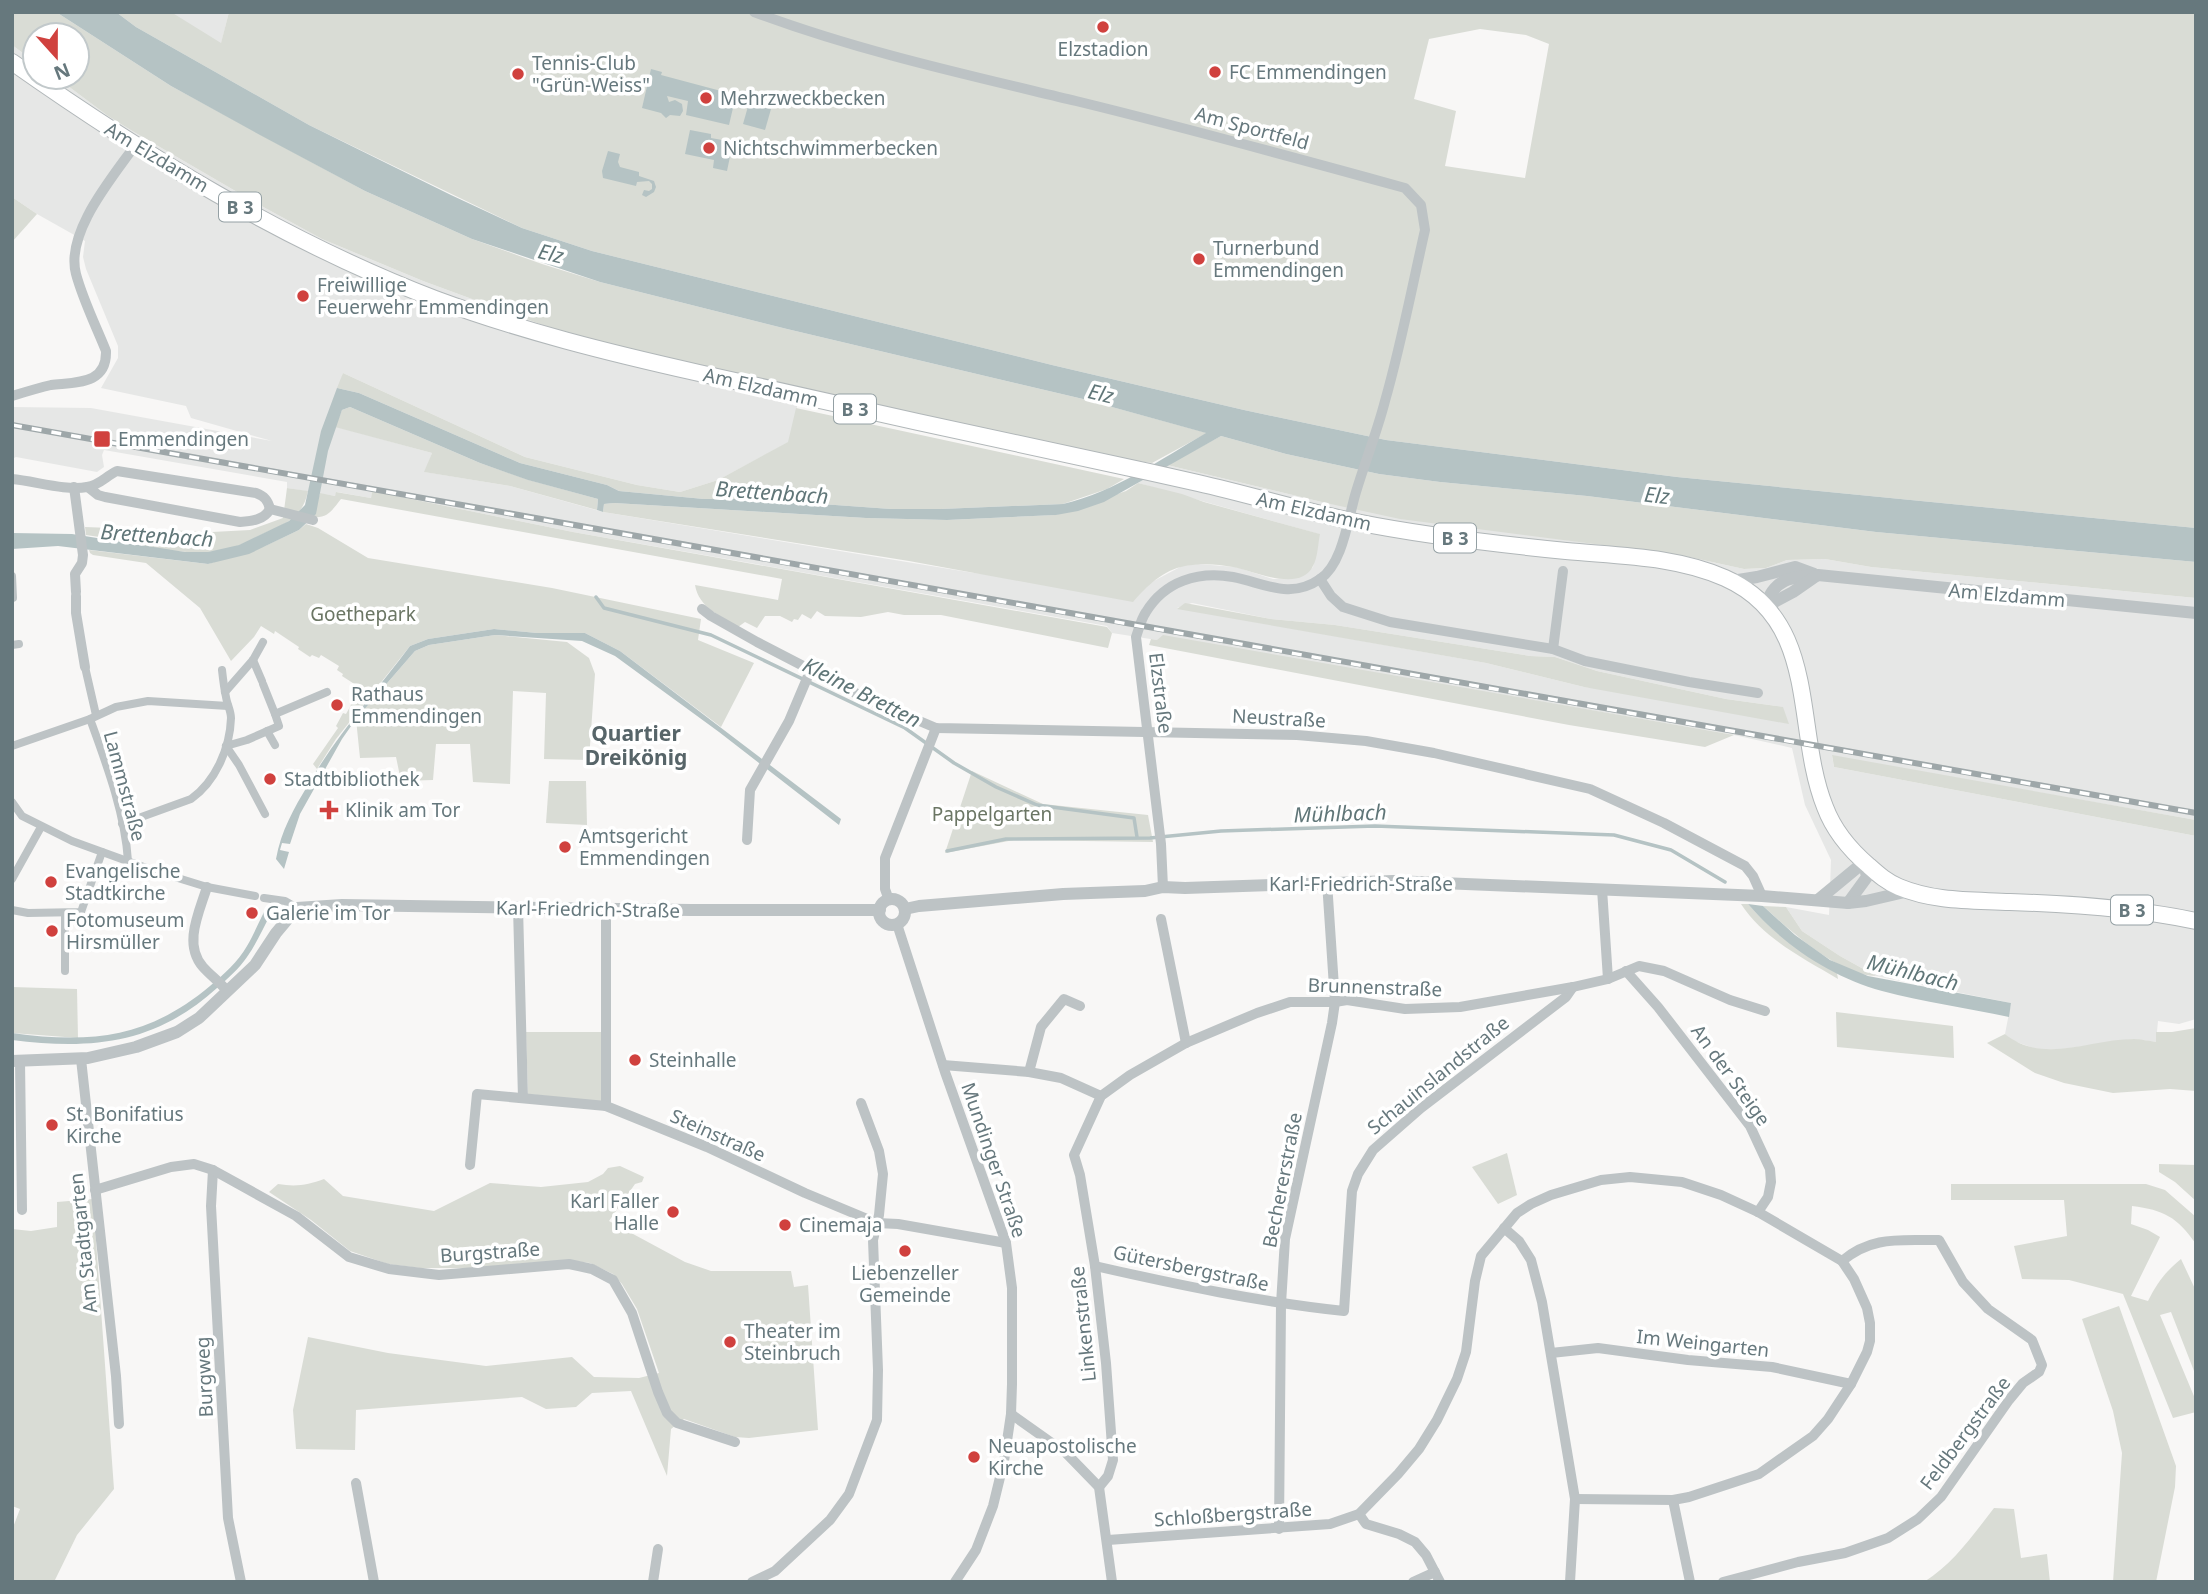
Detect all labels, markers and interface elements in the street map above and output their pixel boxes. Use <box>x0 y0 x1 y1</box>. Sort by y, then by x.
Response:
marker: Elzstadion <box>1095 19 1111 35</box>
north arrow <box>21 21 91 91</box>
place label: Elzstadion <box>1058 36 1148 62</box>
place label: Tennis-Club "Grün-Weiss" <box>532 50 650 98</box>
text: N <box>50 57 74 87</box>
place label: FC Emmendingen <box>1229 59 1387 85</box>
marker: FC Emmendingen <box>1207 64 1223 80</box>
marker: Tennis-Club "Grün-Weiss" <box>510 66 526 82</box>
place label: Mehrzweckbecken <box>720 85 886 111</box>
marker: Mehrzweckbecken <box>698 90 714 106</box>
street label: Am Sportfeld <box>1192 100 1312 156</box>
street label: Am Elzdamm <box>100 116 214 198</box>
place label: Nichtschwimmerbecken <box>723 135 938 161</box>
marker: Nichtschwimmerbecken <box>701 140 717 156</box>
road number: B 3 <box>219 192 261 222</box>
place label: Turnerbund Emmendingen <box>1213 235 1344 283</box>
water label: Elz <box>535 236 567 270</box>
marker: Turnerbund Emmendingen <box>1191 251 1207 267</box>
place label: Freiwillige Feuerwehr Emmendingen <box>317 272 549 320</box>
marker: Freiwillige Feuerwehr Emmendingen <box>295 288 311 304</box>
street label: Am Elzdamm <box>701 361 821 413</box>
water label: Elz <box>1085 376 1117 410</box>
road number: B 3 <box>834 394 876 424</box>
place label: Emmendingen <box>118 426 249 452</box>
marker: Emmendingen <box>92 429 112 449</box>
water label: Brettenbach <box>714 474 830 510</box>
water label: Elz <box>1643 480 1672 510</box>
street label: Am Elzdamm <box>1254 485 1374 537</box>
water label: Brettenbach <box>99 517 215 553</box>
road number: B 3 <box>1434 524 1476 552</box>
street label: Am Elzdamm <box>1948 577 2066 613</box>
park label: Goethepark <box>310 601 416 627</box>
water label: Kleine Bretten <box>798 650 926 734</box>
street label: Elzstraße <box>1143 651 1179 735</box>
place label: Rathaus Emmendingen <box>351 681 482 729</box>
marker: Rathaus Emmendingen <box>329 697 345 713</box>
street label: Neustraße <box>1232 703 1326 733</box>
district label: Quartier Dreikönig <box>585 719 687 771</box>
street label: Lammstraße <box>98 728 152 844</box>
place label: Stadtbibliothek <box>284 766 420 792</box>
marker: Stadtbibliothek <box>262 771 278 787</box>
place label: Klinik am Tor <box>345 797 460 823</box>
water label: Mühlbach <box>1293 797 1387 829</box>
marker: Klinik am Tor <box>319 800 339 820</box>
park label: Pappelgarten <box>932 801 1052 827</box>
place label: Amtsgericht Emmendingen <box>579 823 710 871</box>
marker: Amtsgericht Emmendingen <box>557 839 573 855</box>
place label: Evangelische Stadtkirche <box>65 858 181 906</box>
street label: Karl-Friedrich-Straße <box>1269 871 1453 897</box>
marker: Evangelische Stadtkirche <box>43 874 59 890</box>
street label: Karl-Friedrich-Straße <box>496 894 680 924</box>
road number: B 3 <box>2111 896 2153 925</box>
place label: Galerie im Tor <box>266 900 391 926</box>
marker: Galerie im Tor <box>244 905 260 921</box>
place label: Fotomuseum Hirsmüller <box>66 907 185 955</box>
marker: Fotomuseum Hirsmüller <box>44 923 60 939</box>
water label: Mühlbach <box>1864 947 1962 997</box>
street label: Brunnenstraße <box>1307 972 1443 1002</box>
street label: Schauinslandstraße <box>1362 1010 1514 1140</box>
street label: An der Steige <box>1685 1019 1777 1131</box>
place label: Steinhalle <box>649 1047 737 1073</box>
marker: Steinhalle <box>627 1052 643 1068</box>
street label: Mundinger Straße <box>955 1079 1033 1241</box>
place label: St. Bonifatius Kirche <box>66 1101 184 1149</box>
street label: Steinstraße <box>666 1102 770 1168</box>
street label: Bechererstraße <box>1256 1110 1308 1250</box>
marker: St. Bonifatius Kirche <box>44 1117 60 1133</box>
street label: Am Stadtgarten <box>63 1172 103 1314</box>
place label: Karl Faller Halle <box>570 1188 659 1236</box>
marker: Karl Faller Halle <box>665 1204 681 1220</box>
place label: Cinemaja <box>799 1212 882 1238</box>
marker: Cinemaja <box>777 1217 793 1233</box>
street label: Burgstraße <box>439 1236 541 1268</box>
street label: Gütersbergstraße <box>1111 1239 1271 1297</box>
marker: Liebenzeller Gemeinde <box>897 1243 913 1259</box>
place label: Liebenzeller Gemeinde <box>851 1260 959 1308</box>
street label: Linkenstraße <box>1064 1265 1102 1383</box>
place label: Theater im Steinbruch <box>744 1318 841 1366</box>
street label: Im Weingarten <box>1635 1323 1771 1363</box>
marker: Theater im Steinbruch <box>722 1334 738 1350</box>
street label: Burgweg <box>189 1336 219 1418</box>
street label: Feldbergstraße <box>1914 1371 2016 1495</box>
place label: Neuapostolische Kirche <box>988 1433 1137 1481</box>
marker: Neuapostolische Kirche <box>966 1449 982 1465</box>
street label: Schloßbergstraße <box>1153 1496 1313 1532</box>

